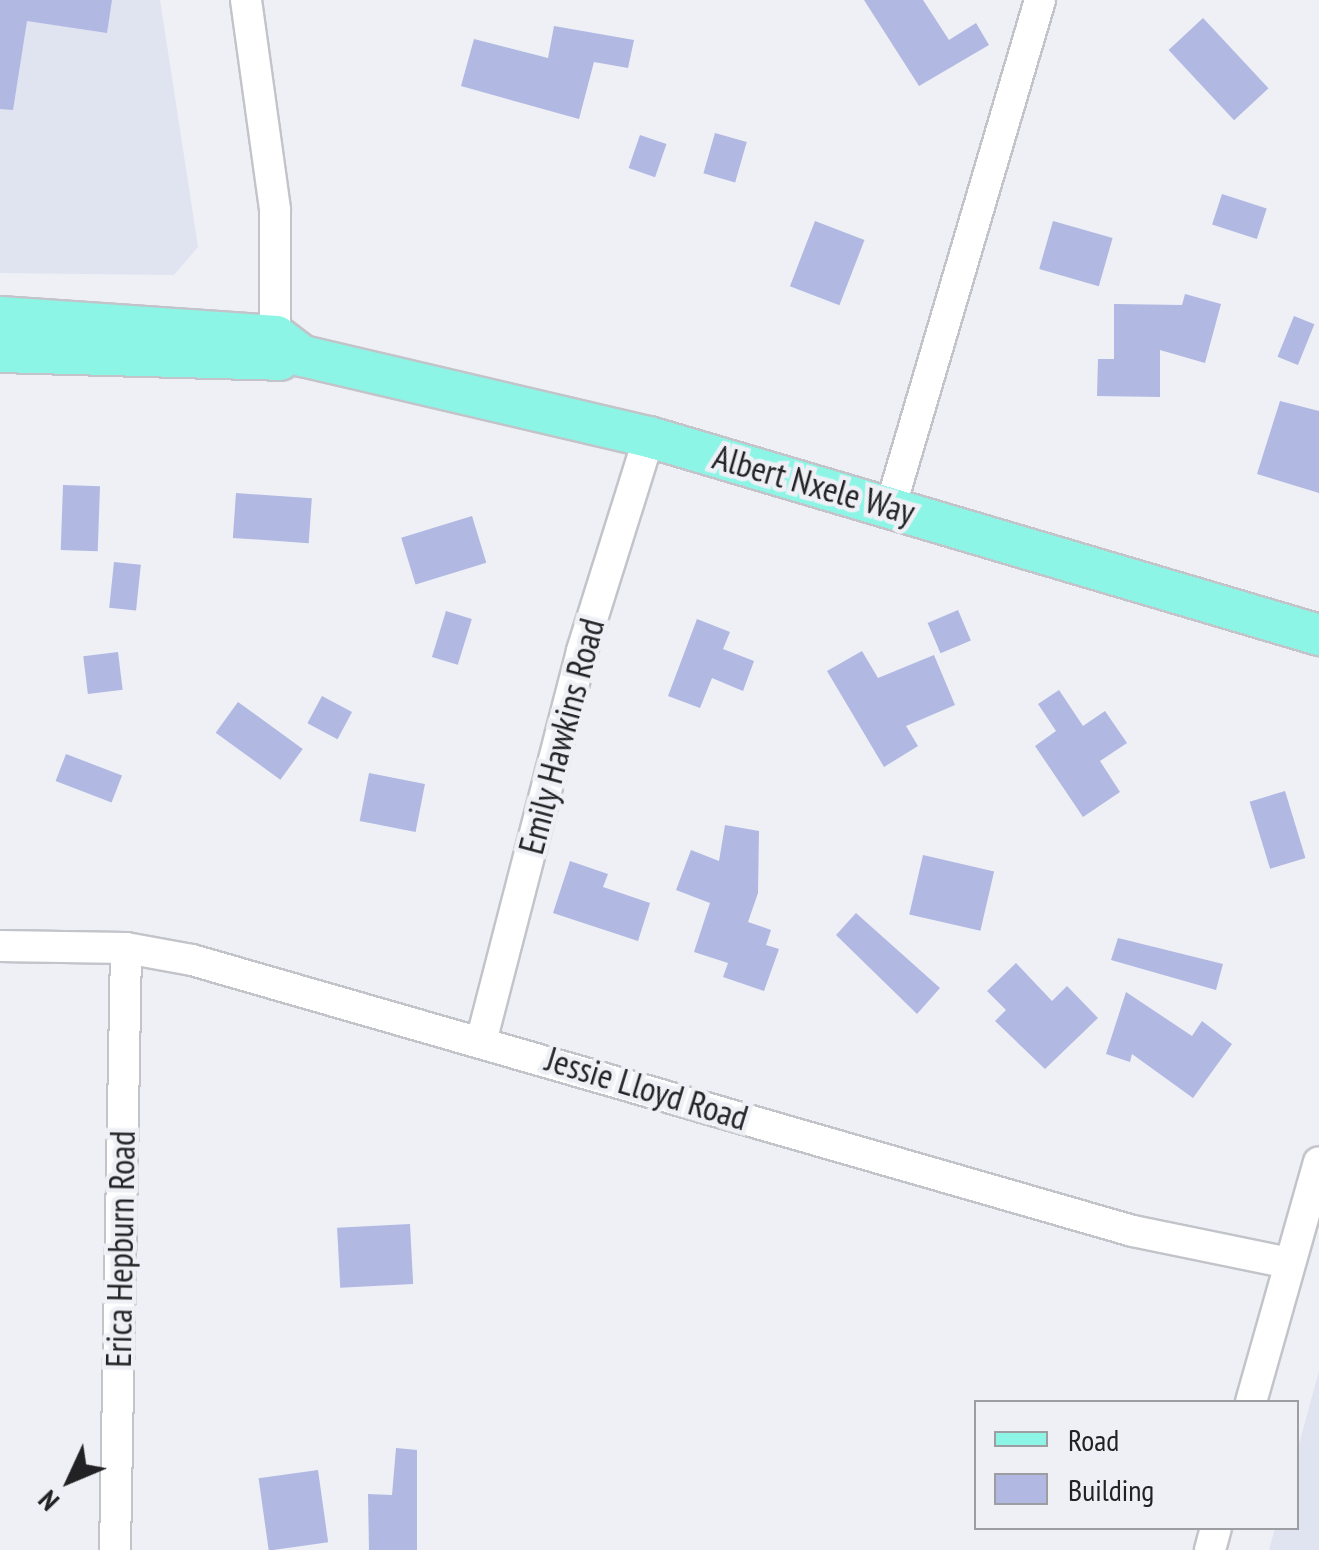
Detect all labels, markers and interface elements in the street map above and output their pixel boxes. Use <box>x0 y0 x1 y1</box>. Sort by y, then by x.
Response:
street label: Albert Nxele Way <box>708 435 920 533</box>
street label: Emily Hawkins Road <box>509 613 613 859</box>
street label: Jessie Lloyd Road <box>541 1037 753 1139</box>
street label: Erica Hepburn Road <box>97 1130 143 1368</box>
legend <box>974 1400 1299 1530</box>
text: Road <box>1068 1420 1119 1459</box>
north arrow <box>20 1430 120 1530</box>
text: Building <box>1068 1470 1154 1509</box>
text: N <box>29 1483 67 1519</box>

